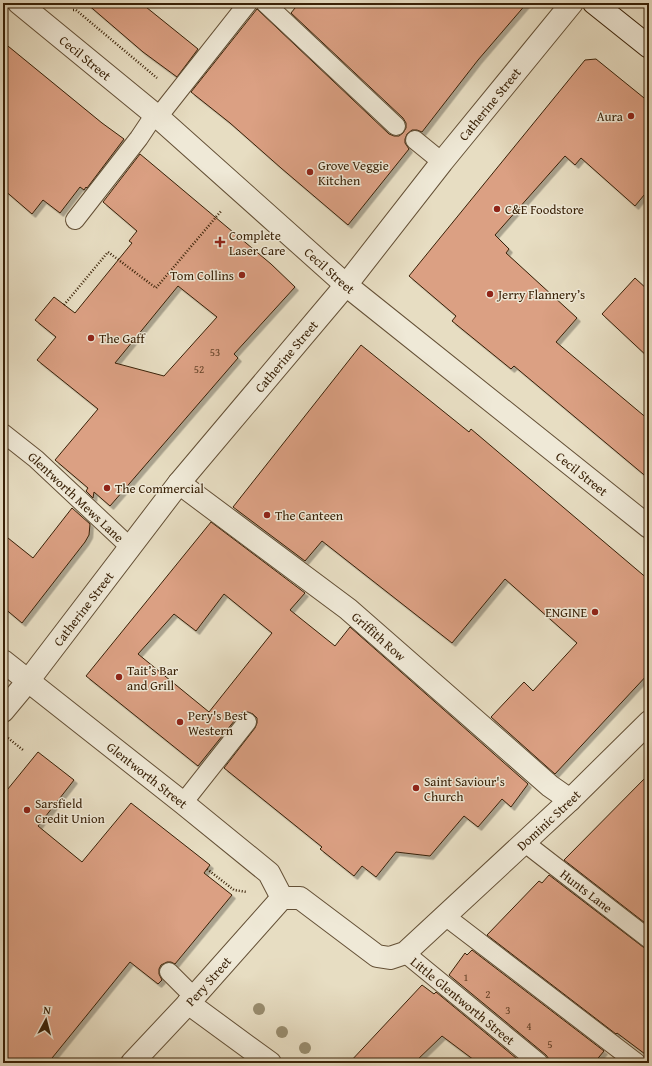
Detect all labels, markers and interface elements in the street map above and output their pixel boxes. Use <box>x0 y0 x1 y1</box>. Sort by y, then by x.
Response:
street label: Cecil Street <box>55 31 116 85</box>
street label: Catherine Street <box>454 63 525 145</box>
place label: Aura <box>597 107 624 126</box>
marker: Aura <box>626 111 636 121</box>
place label: Grove Veggie Kitchen <box>318 156 389 190</box>
marker: Grove Veggie Kitchen <box>305 167 315 177</box>
place label: C&E Foodstore <box>505 200 584 219</box>
marker: C&E Foodstore <box>492 204 502 214</box>
place label: Complete Laser Care <box>229 226 285 260</box>
marker: Complete Laser Care <box>214 236 226 248</box>
street label: Cecil Street <box>300 243 359 298</box>
place label: Tom Collins <box>170 266 234 285</box>
marker: Tom Collins <box>237 270 247 280</box>
place label: Jerry Flannery’s <box>496 285 585 304</box>
marker: Jerry Flannery’s <box>485 289 495 299</box>
street label: Catherine Street <box>250 316 322 396</box>
place label: The Gaff <box>99 329 146 348</box>
marker: The Gaff <box>86 333 96 343</box>
house number: 53 <box>210 344 220 360</box>
house number: 52 <box>194 361 204 377</box>
street label: Glentworth Mews Lane <box>24 447 128 546</box>
street label: Cecil Street <box>552 447 613 501</box>
place label: The Commercial <box>115 479 204 498</box>
marker: The Commercial <box>102 483 112 493</box>
place label: The Canteen <box>275 506 344 525</box>
marker: The Canteen <box>262 510 272 520</box>
street label: Catherine Street <box>48 567 118 650</box>
place label: ENGINE <box>545 603 587 622</box>
street label: Griffith Row <box>348 607 411 666</box>
marker: ENGINE <box>590 607 600 617</box>
place label: Tait’s Bar and Grill <box>127 661 179 695</box>
marker: Tait’s Bar and Grill <box>114 672 124 682</box>
place label: Pery's Best Western <box>188 706 248 740</box>
marker: Pery's Best Western <box>175 717 185 727</box>
street label: Glentworth Street <box>103 737 192 813</box>
place label: Saint Saviour's Church <box>424 772 505 806</box>
marker: Saint Saviour's Church <box>411 783 421 793</box>
street label: Dominic Street <box>512 785 585 855</box>
place label: Sarsfield Credit Union <box>35 794 106 828</box>
marker: Sarsfield Credit Union <box>22 805 32 815</box>
street label: Hunts Lane <box>557 864 617 917</box>
street label: Pery Street <box>181 952 236 1010</box>
street label: Little Glentworth Street <box>407 952 520 1049</box>
house number: 1 <box>463 969 469 985</box>
house number: 2 <box>485 986 491 1002</box>
north arrow <box>26 1000 66 1040</box>
text: N <box>43 1002 52 1019</box>
house number: 3 <box>505 1002 511 1018</box>
house number: 4 <box>526 1018 532 1034</box>
house number: 5 <box>547 1036 553 1052</box>

